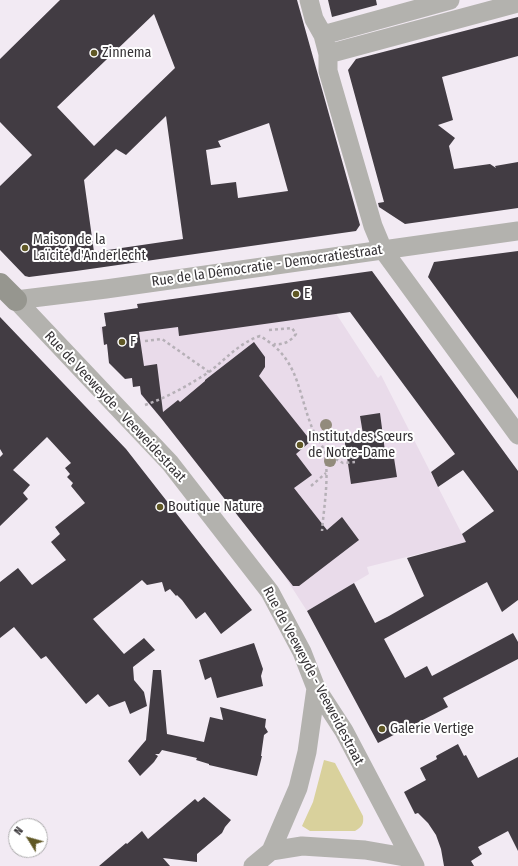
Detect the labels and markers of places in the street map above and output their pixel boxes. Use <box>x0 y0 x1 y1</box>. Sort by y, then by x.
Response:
place label: Zinnema <box>102 45 151 61</box>
marker: Zinnema <box>89 48 99 58</box>
place label: Maison de la Laïcité d'Anderlecht <box>33 232 146 264</box>
marker: Maison de la Laïcité d'Anderlecht <box>20 243 30 253</box>
place label: E <box>304 286 311 302</box>
marker: E <box>291 289 301 299</box>
place label: F <box>130 334 136 350</box>
marker: F <box>117 337 127 347</box>
place label: Institut des Sœurs de Notre-Dame <box>308 429 413 462</box>
marker: Institut des Sœurs de Notre-Dame <box>295 440 305 450</box>
place label: Boutique Nature <box>168 499 262 515</box>
marker: Boutique Nature <box>155 502 165 512</box>
place label: Galerie Vertige <box>390 721 474 737</box>
marker: Galerie Vertige <box>377 724 387 734</box>

